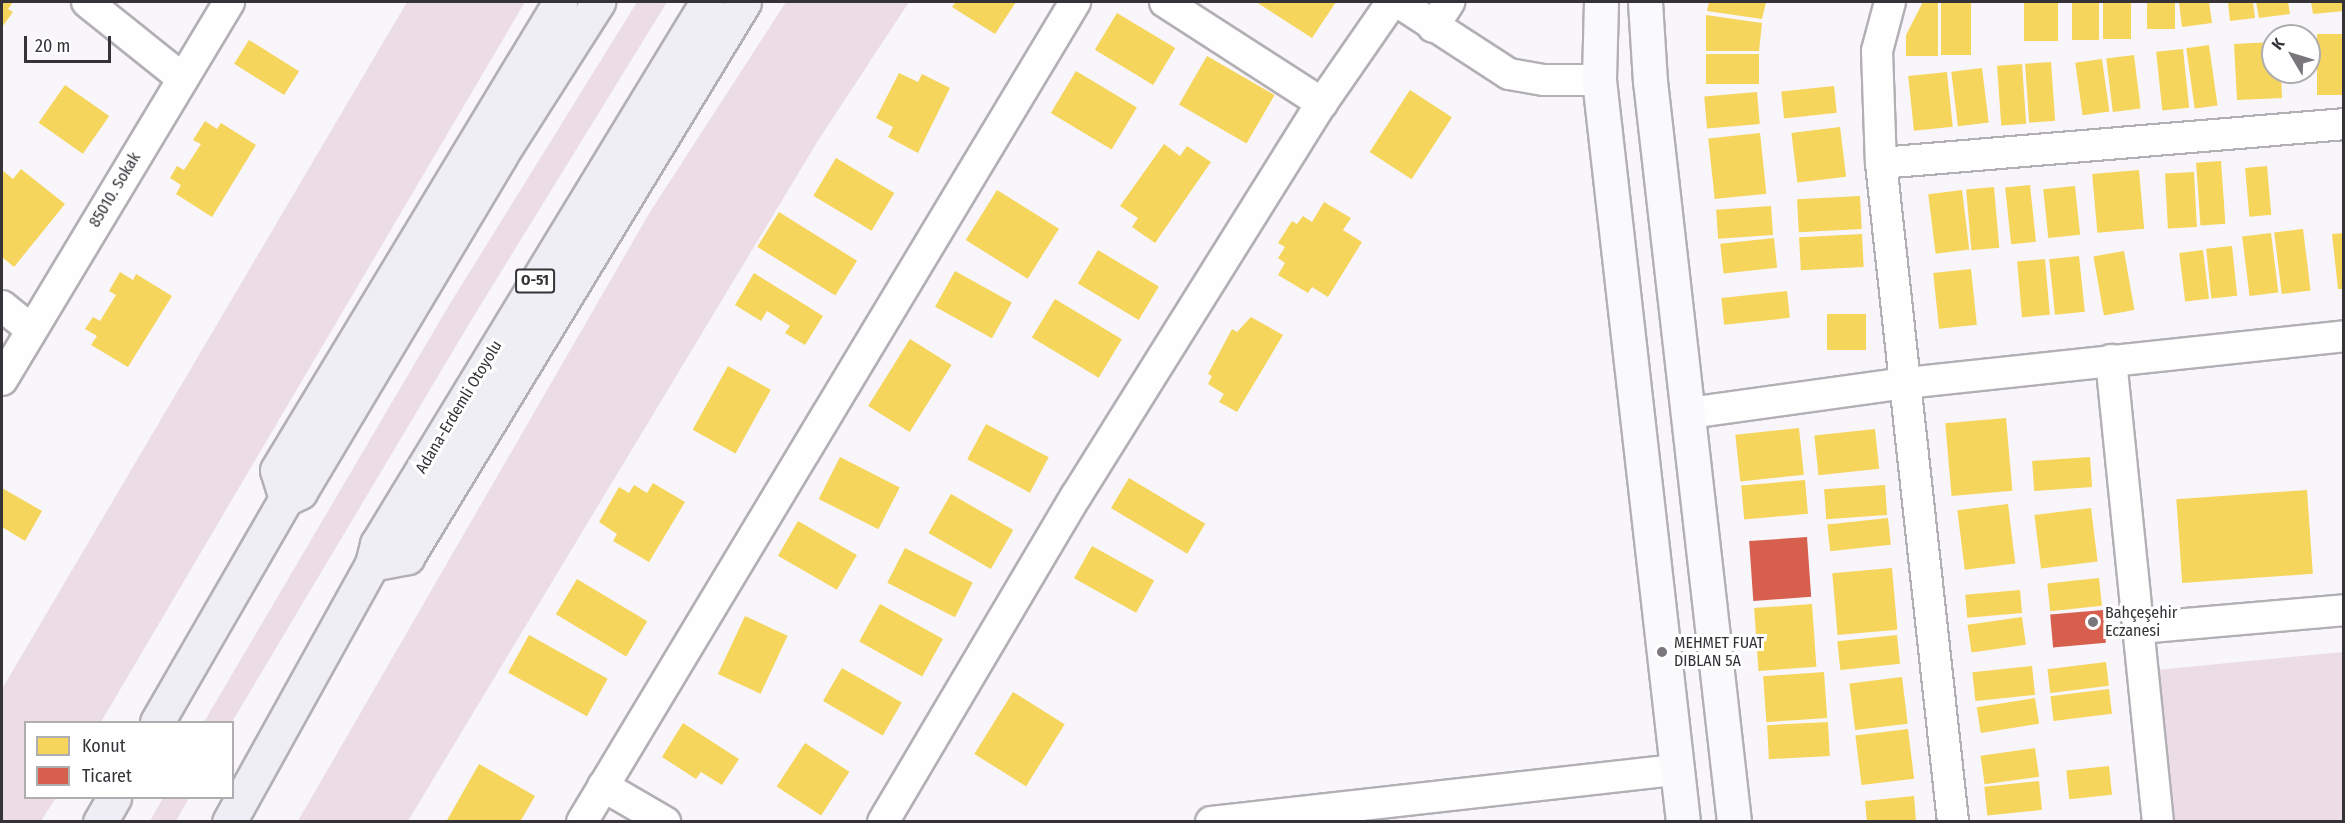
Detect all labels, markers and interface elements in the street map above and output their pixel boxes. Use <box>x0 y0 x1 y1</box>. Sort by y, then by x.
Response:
scale bar <box>27 24 114 62</box>
north arrow <box>2261 24 2321 84</box>
text: K <box>2268 34 2288 53</box>
text: 20 m <box>35 35 70 57</box>
street label: 85010. Sokak <box>85 149 145 231</box>
road number: O-51 <box>514 269 556 293</box>
street label: Adana-Erdemli Otoyolu <box>412 337 506 477</box>
place label: Bahçeşehir Eczanesi <box>2105 603 2177 641</box>
marker: Bahçeşehir Eczanesi <box>2086 615 2100 629</box>
place label: MEHMET FUAT DIBLAN 5A <box>1674 633 1764 671</box>
marker: MEHMET FUAT DIBLAN 5A <box>1655 645 1669 659</box>
legend <box>24 721 234 799</box>
text: Konut <box>82 735 126 757</box>
text: Ticaret <box>82 765 132 787</box>

